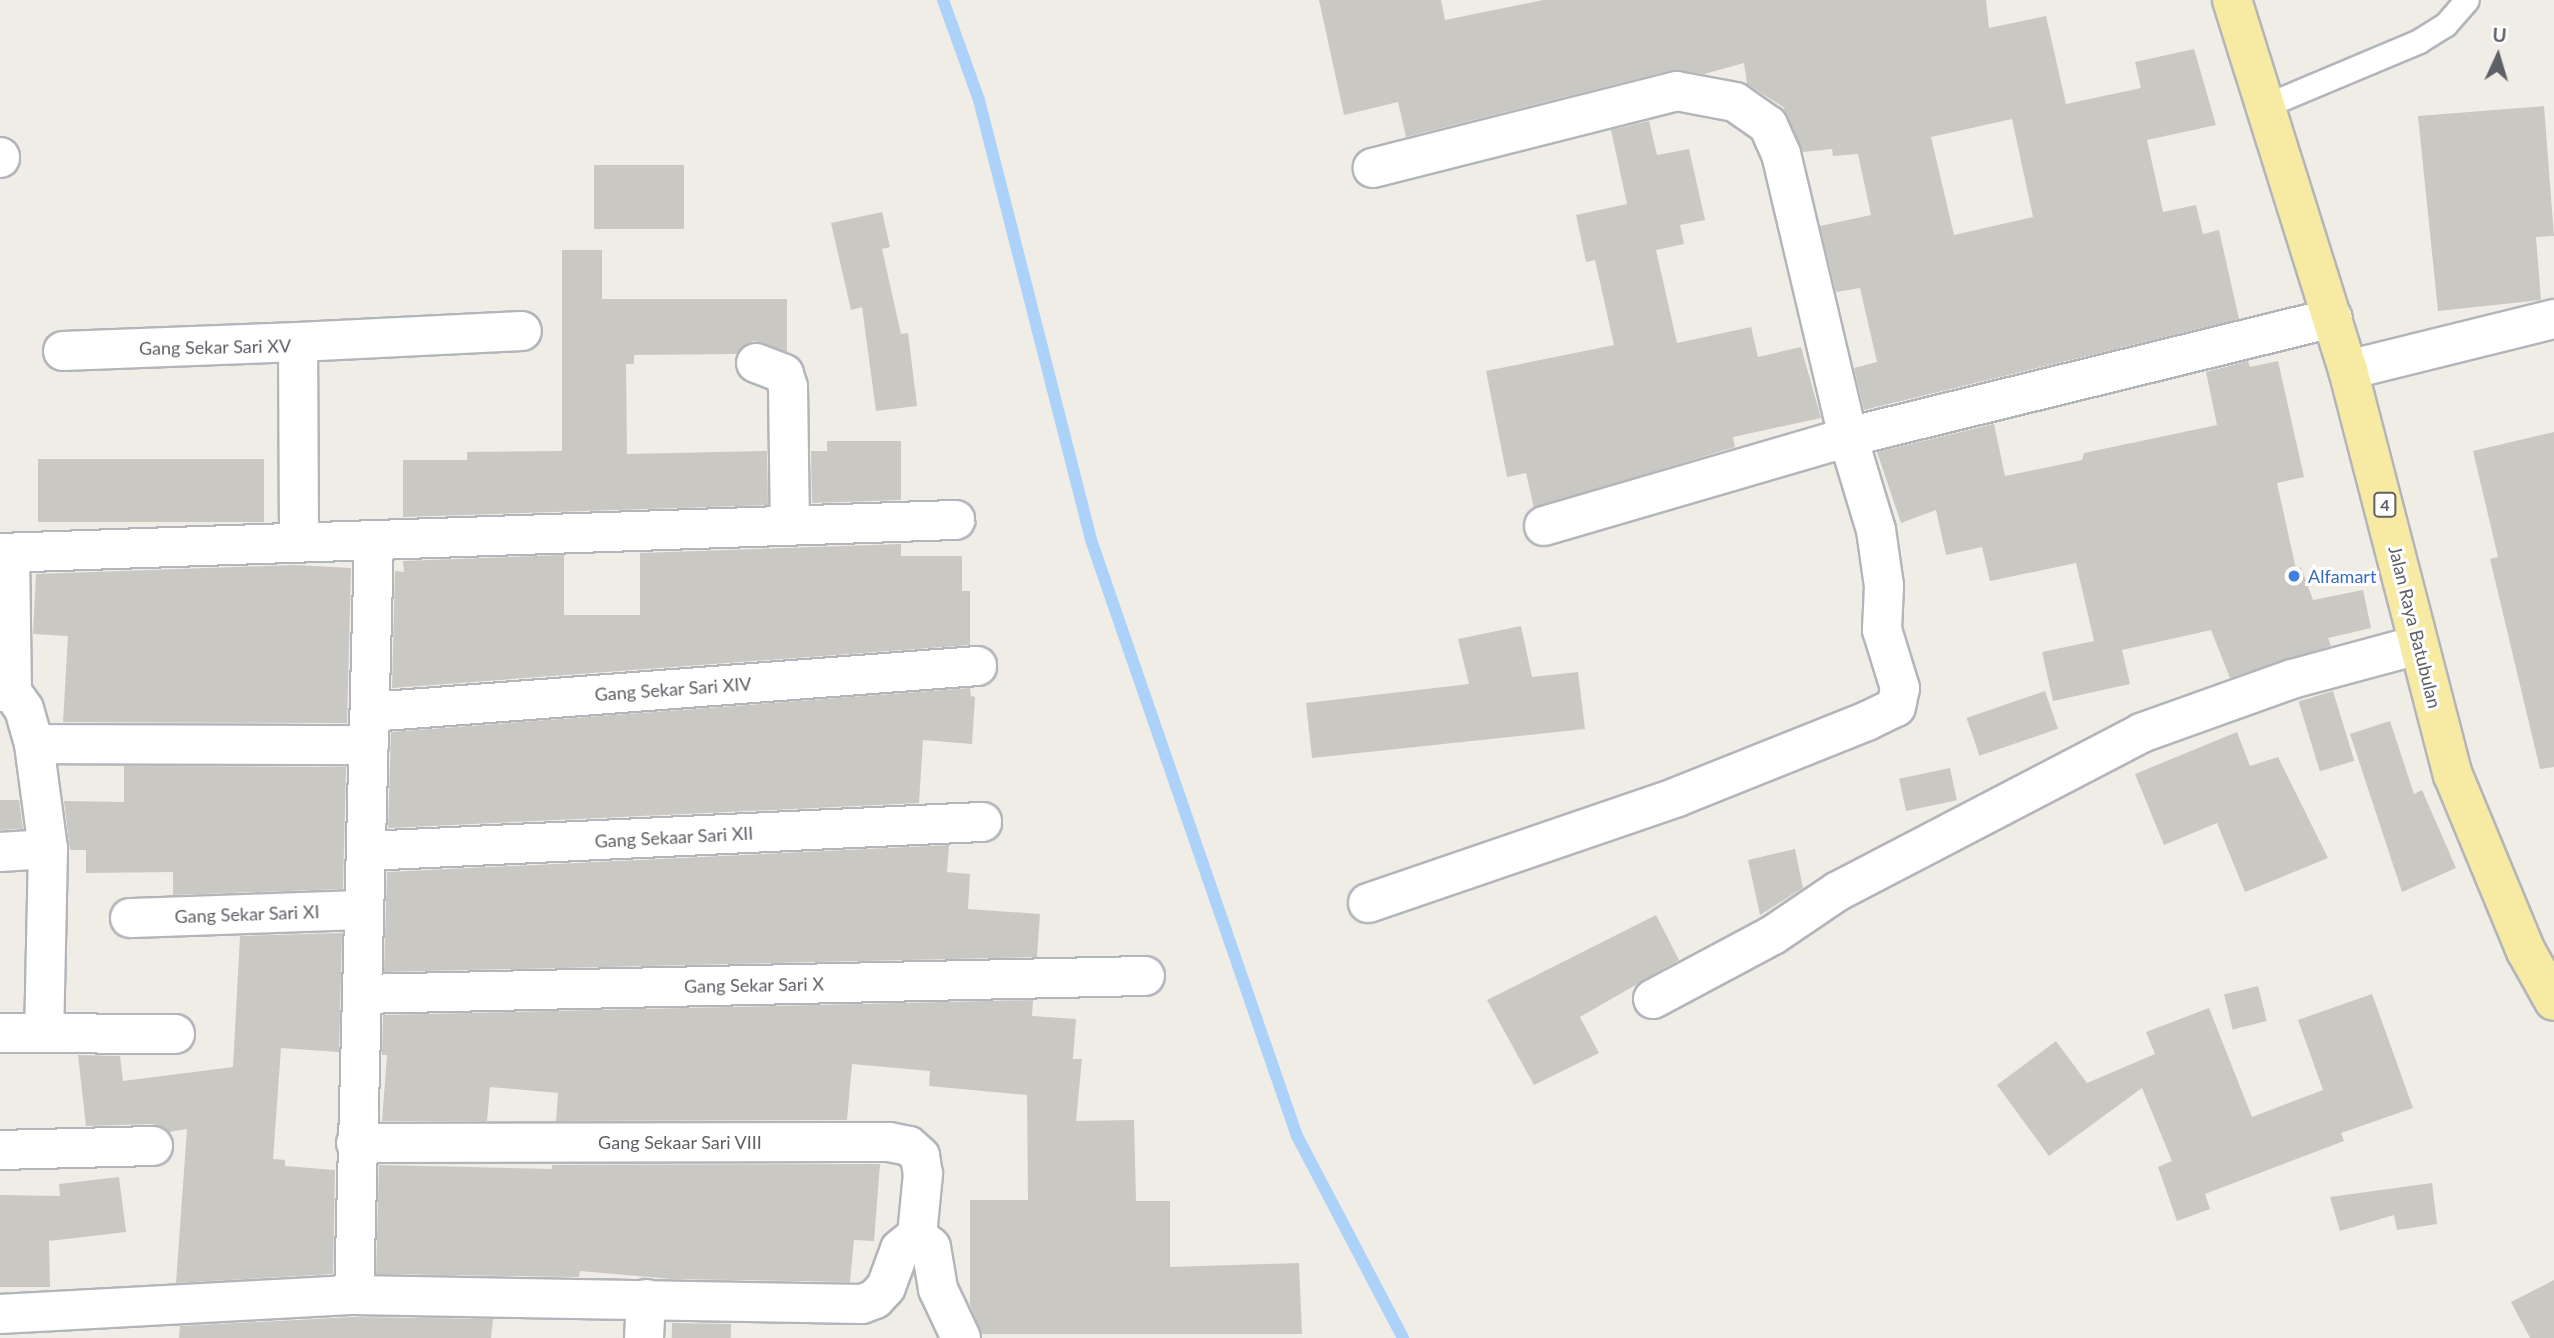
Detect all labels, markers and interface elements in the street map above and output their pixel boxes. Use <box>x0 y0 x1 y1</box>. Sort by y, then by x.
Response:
north arrow <box>2463 21 2533 91</box>
text: U <box>2492 23 2507 47</box>
street label: Gang Sekar Sari XV <box>139 335 291 359</box>
road number: 4 <box>2373 492 2397 518</box>
street label: Jalan Raya Batubulan <box>2384 544 2446 710</box>
place label: Alfamart <box>2308 565 2376 587</box>
marker: Alfamart <box>2286 568 2302 584</box>
street label: Gang Sekar Sari XIV <box>594 673 752 705</box>
street label: Gang Sekaar Sari XII <box>594 822 754 852</box>
street label: Gang Sekar Sari XI <box>174 901 320 927</box>
street label: Gang Sekar Sari X <box>684 973 824 997</box>
street label: Gang Sekaar Sari VIII <box>598 1131 762 1153</box>

